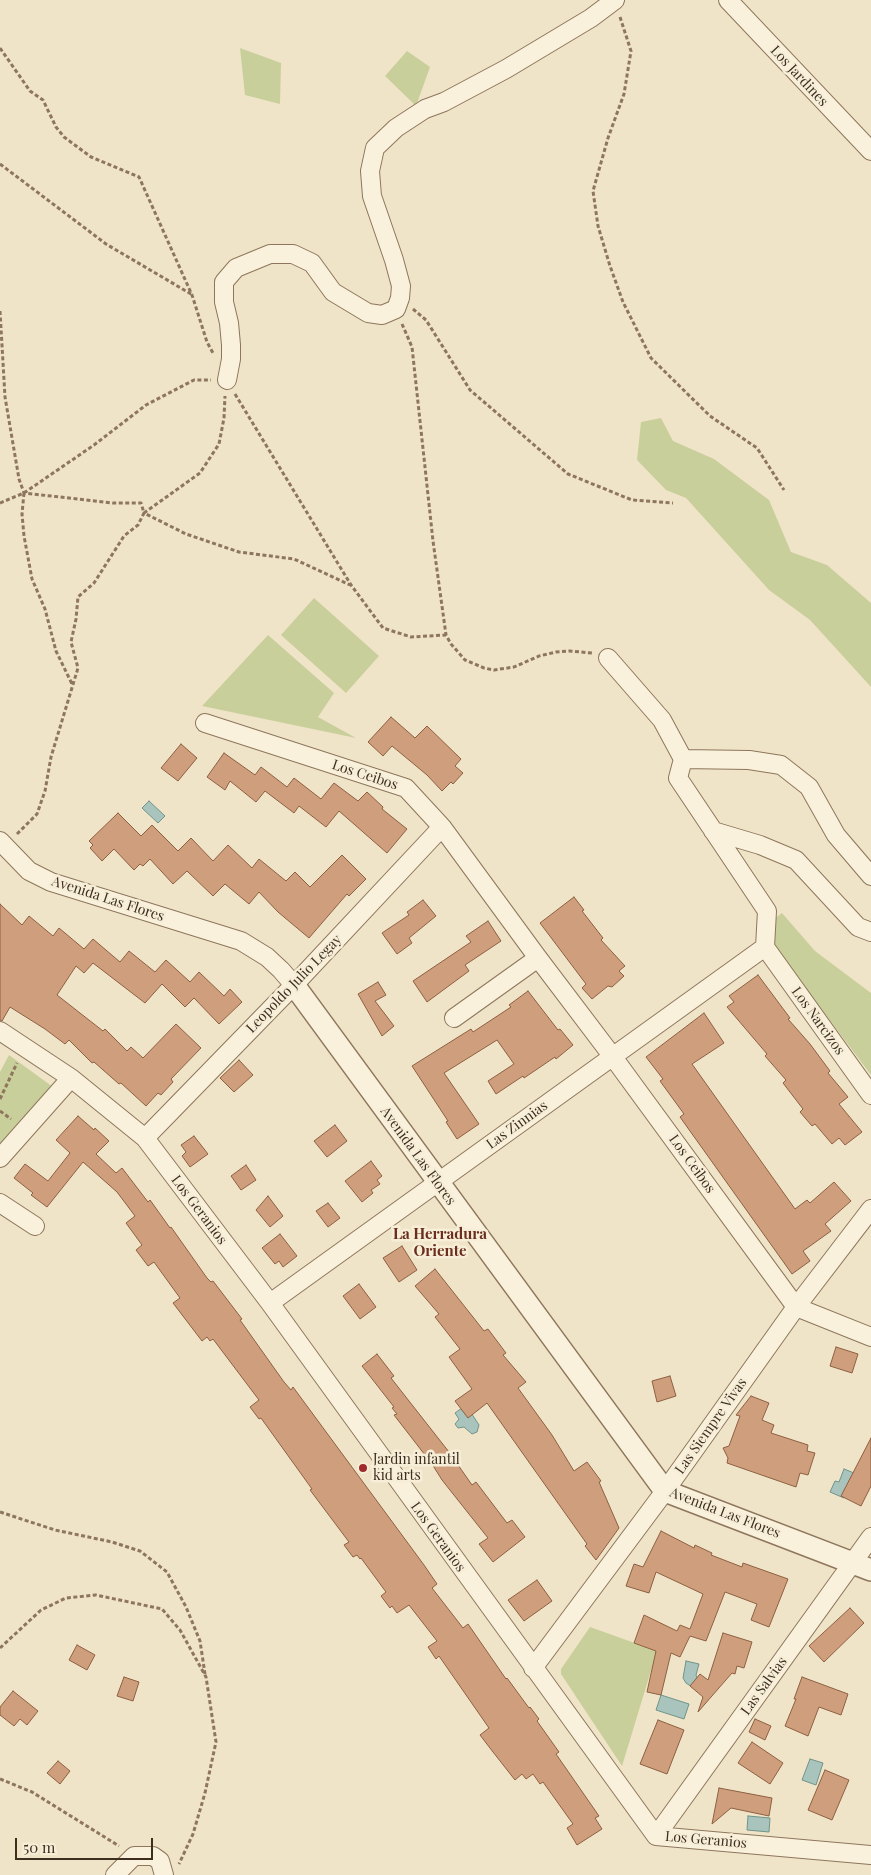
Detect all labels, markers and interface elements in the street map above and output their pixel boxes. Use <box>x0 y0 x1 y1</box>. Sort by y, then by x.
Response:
street label: Los Jardines <box>767 42 831 110</box>
street label: Los Ceibos <box>330 756 400 794</box>
street label: Avenida Las Flores <box>50 873 166 925</box>
street label: Leopoldo Julio Legay <box>243 931 345 1037</box>
street label: Los Narcizos <box>788 984 848 1058</box>
street label: Las Zinnias <box>483 1097 551 1153</box>
street label: Avenida Las Flores <box>377 1104 459 1208</box>
street label: Los Ceibos <box>665 1131 719 1197</box>
street label: Los Geranios <box>168 1172 230 1248</box>
district label: La Herradura Oriente <box>393 1225 487 1260</box>
street label: Las Siempre Vivas <box>672 1375 750 1477</box>
place label: Jardin infantil kid arts <box>373 1452 460 1484</box>
marker: Jardin infantil kid arts <box>357 1462 369 1474</box>
street label: Avenida Las Flores <box>667 1484 783 1542</box>
street label: Los Geranios <box>407 1499 469 1575</box>
street label: Las Salvias <box>737 1654 791 1718</box>
scale bar <box>18 1828 155 1860</box>
street label: Los Geranios <box>664 1828 748 1852</box>
text: 50 m <box>23 1837 55 1857</box>

